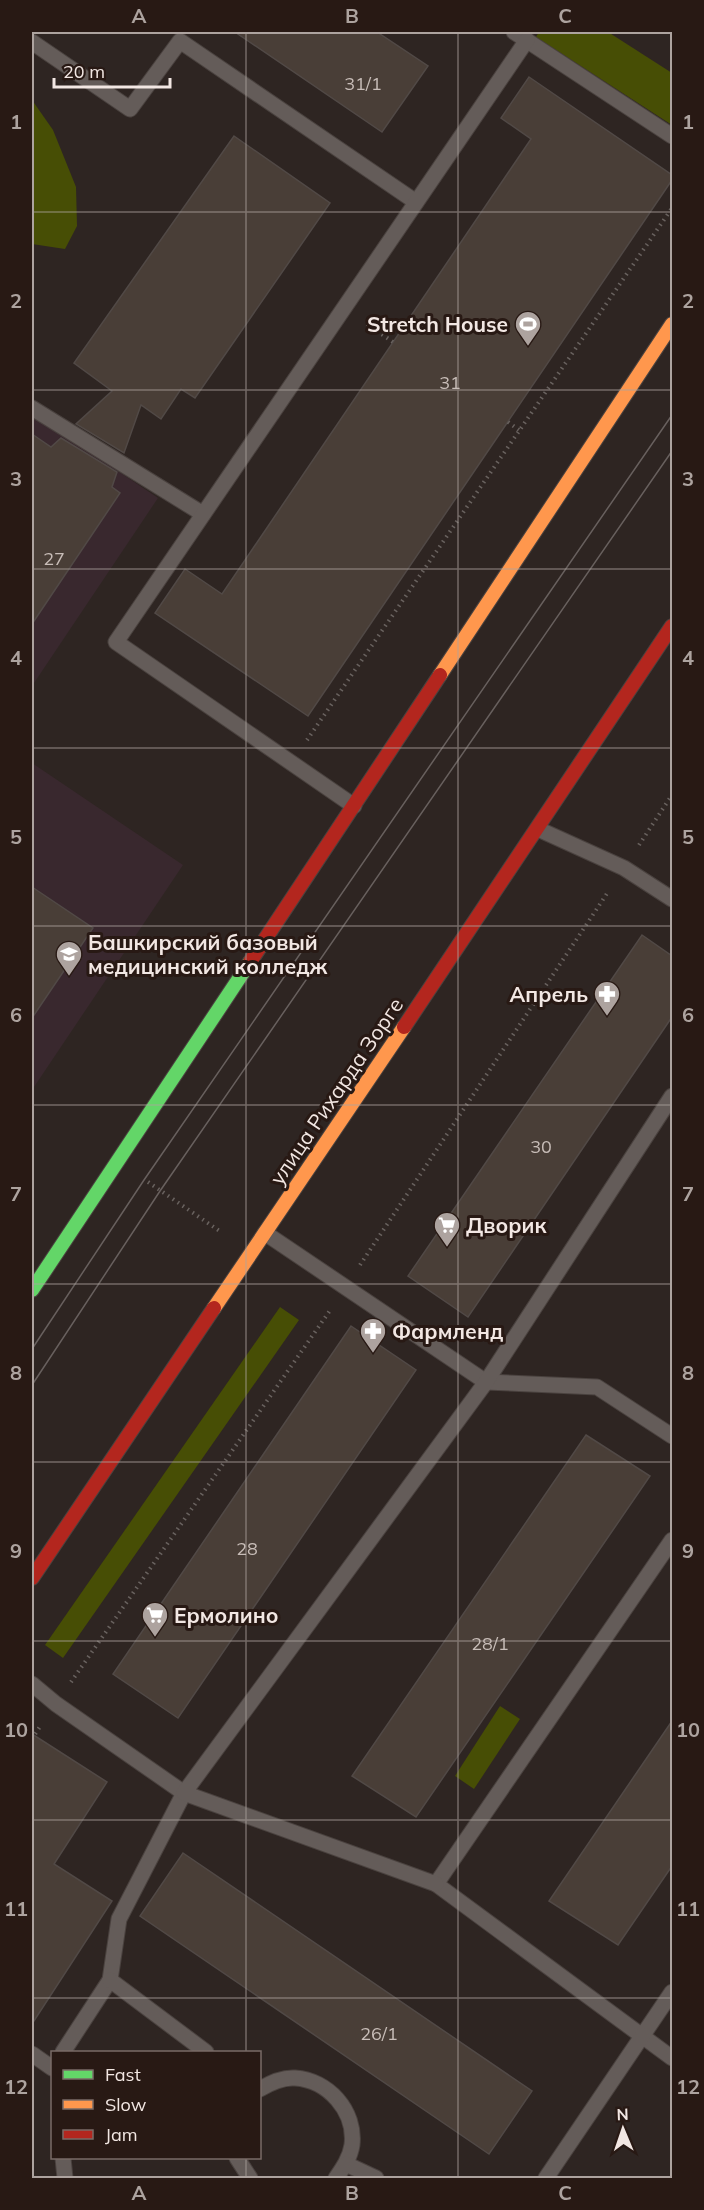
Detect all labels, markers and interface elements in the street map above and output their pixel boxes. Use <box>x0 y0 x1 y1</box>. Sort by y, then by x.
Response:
text: A <box>132 3 147 28</box>
text: B <box>345 3 359 28</box>
text: C <box>558 3 572 28</box>
scale bar <box>54 51 170 89</box>
text: 20 m <box>63 60 105 83</box>
house number: 31/1 <box>344 72 382 95</box>
text: 1 <box>10 109 22 134</box>
text: 1 <box>682 109 694 134</box>
text: 2 <box>10 288 22 313</box>
text: 2 <box>682 288 694 313</box>
sports icon: Stretch House <box>513 309 543 347</box>
place label: Stretch House <box>367 311 508 337</box>
house number: 31 <box>439 371 461 394</box>
text: 3 <box>10 466 22 491</box>
text: 3 <box>682 466 694 491</box>
house number: 27 <box>43 547 65 570</box>
text: 4 <box>10 645 22 670</box>
text: 4 <box>682 645 694 670</box>
text: 5 <box>10 824 22 849</box>
text: 5 <box>682 824 694 849</box>
place label: Башкирский базовый медицинский колледж <box>88 929 327 979</box>
school or university icon: Башкирский базовый медицинский колледж <box>54 939 84 977</box>
pharmacy icon: Апрель <box>592 979 622 1017</box>
place label: Апрель <box>510 981 588 1007</box>
street label: улица Рихарда Зорге <box>264 992 408 1190</box>
text: 6 <box>10 1002 22 1027</box>
text: 6 <box>682 1002 694 1027</box>
house number: 30 <box>530 1135 552 1158</box>
text: 7 <box>10 1181 22 1206</box>
text: 7 <box>682 1181 694 1206</box>
supermarket icon: Дворик <box>432 1210 462 1248</box>
place label: Дворик <box>466 1212 547 1238</box>
pharmacy icon: Фармленд <box>358 1316 388 1354</box>
place label: Фармленд <box>392 1318 503 1344</box>
text: 8 <box>10 1360 22 1385</box>
text: 8 <box>682 1360 694 1385</box>
house number: 28 <box>236 1537 258 1560</box>
text: 9 <box>10 1538 22 1563</box>
text: 9 <box>682 1538 694 1563</box>
supermarket icon: Ермолино <box>140 1600 170 1638</box>
place label: Ермолино <box>174 1602 278 1628</box>
house number: 28/1 <box>471 1632 509 1655</box>
text: 10 <box>4 1717 28 1742</box>
text: 10 <box>676 1717 700 1742</box>
text: 11 <box>4 1896 28 1921</box>
text: 11 <box>676 1896 700 1921</box>
house number: 26/1 <box>360 2022 398 2045</box>
legend <box>51 2051 261 2159</box>
text: Fast <box>105 2063 141 2086</box>
text: 12 <box>4 2074 28 2099</box>
text: 12 <box>676 2074 700 2099</box>
text: Slow <box>105 2093 147 2116</box>
north arrow <box>593 2099 653 2159</box>
text: N <box>616 2104 629 2124</box>
text: Jam <box>105 2123 138 2146</box>
text: A <box>132 2180 147 2205</box>
text: B <box>345 2180 359 2205</box>
text: C <box>558 2180 572 2205</box>

